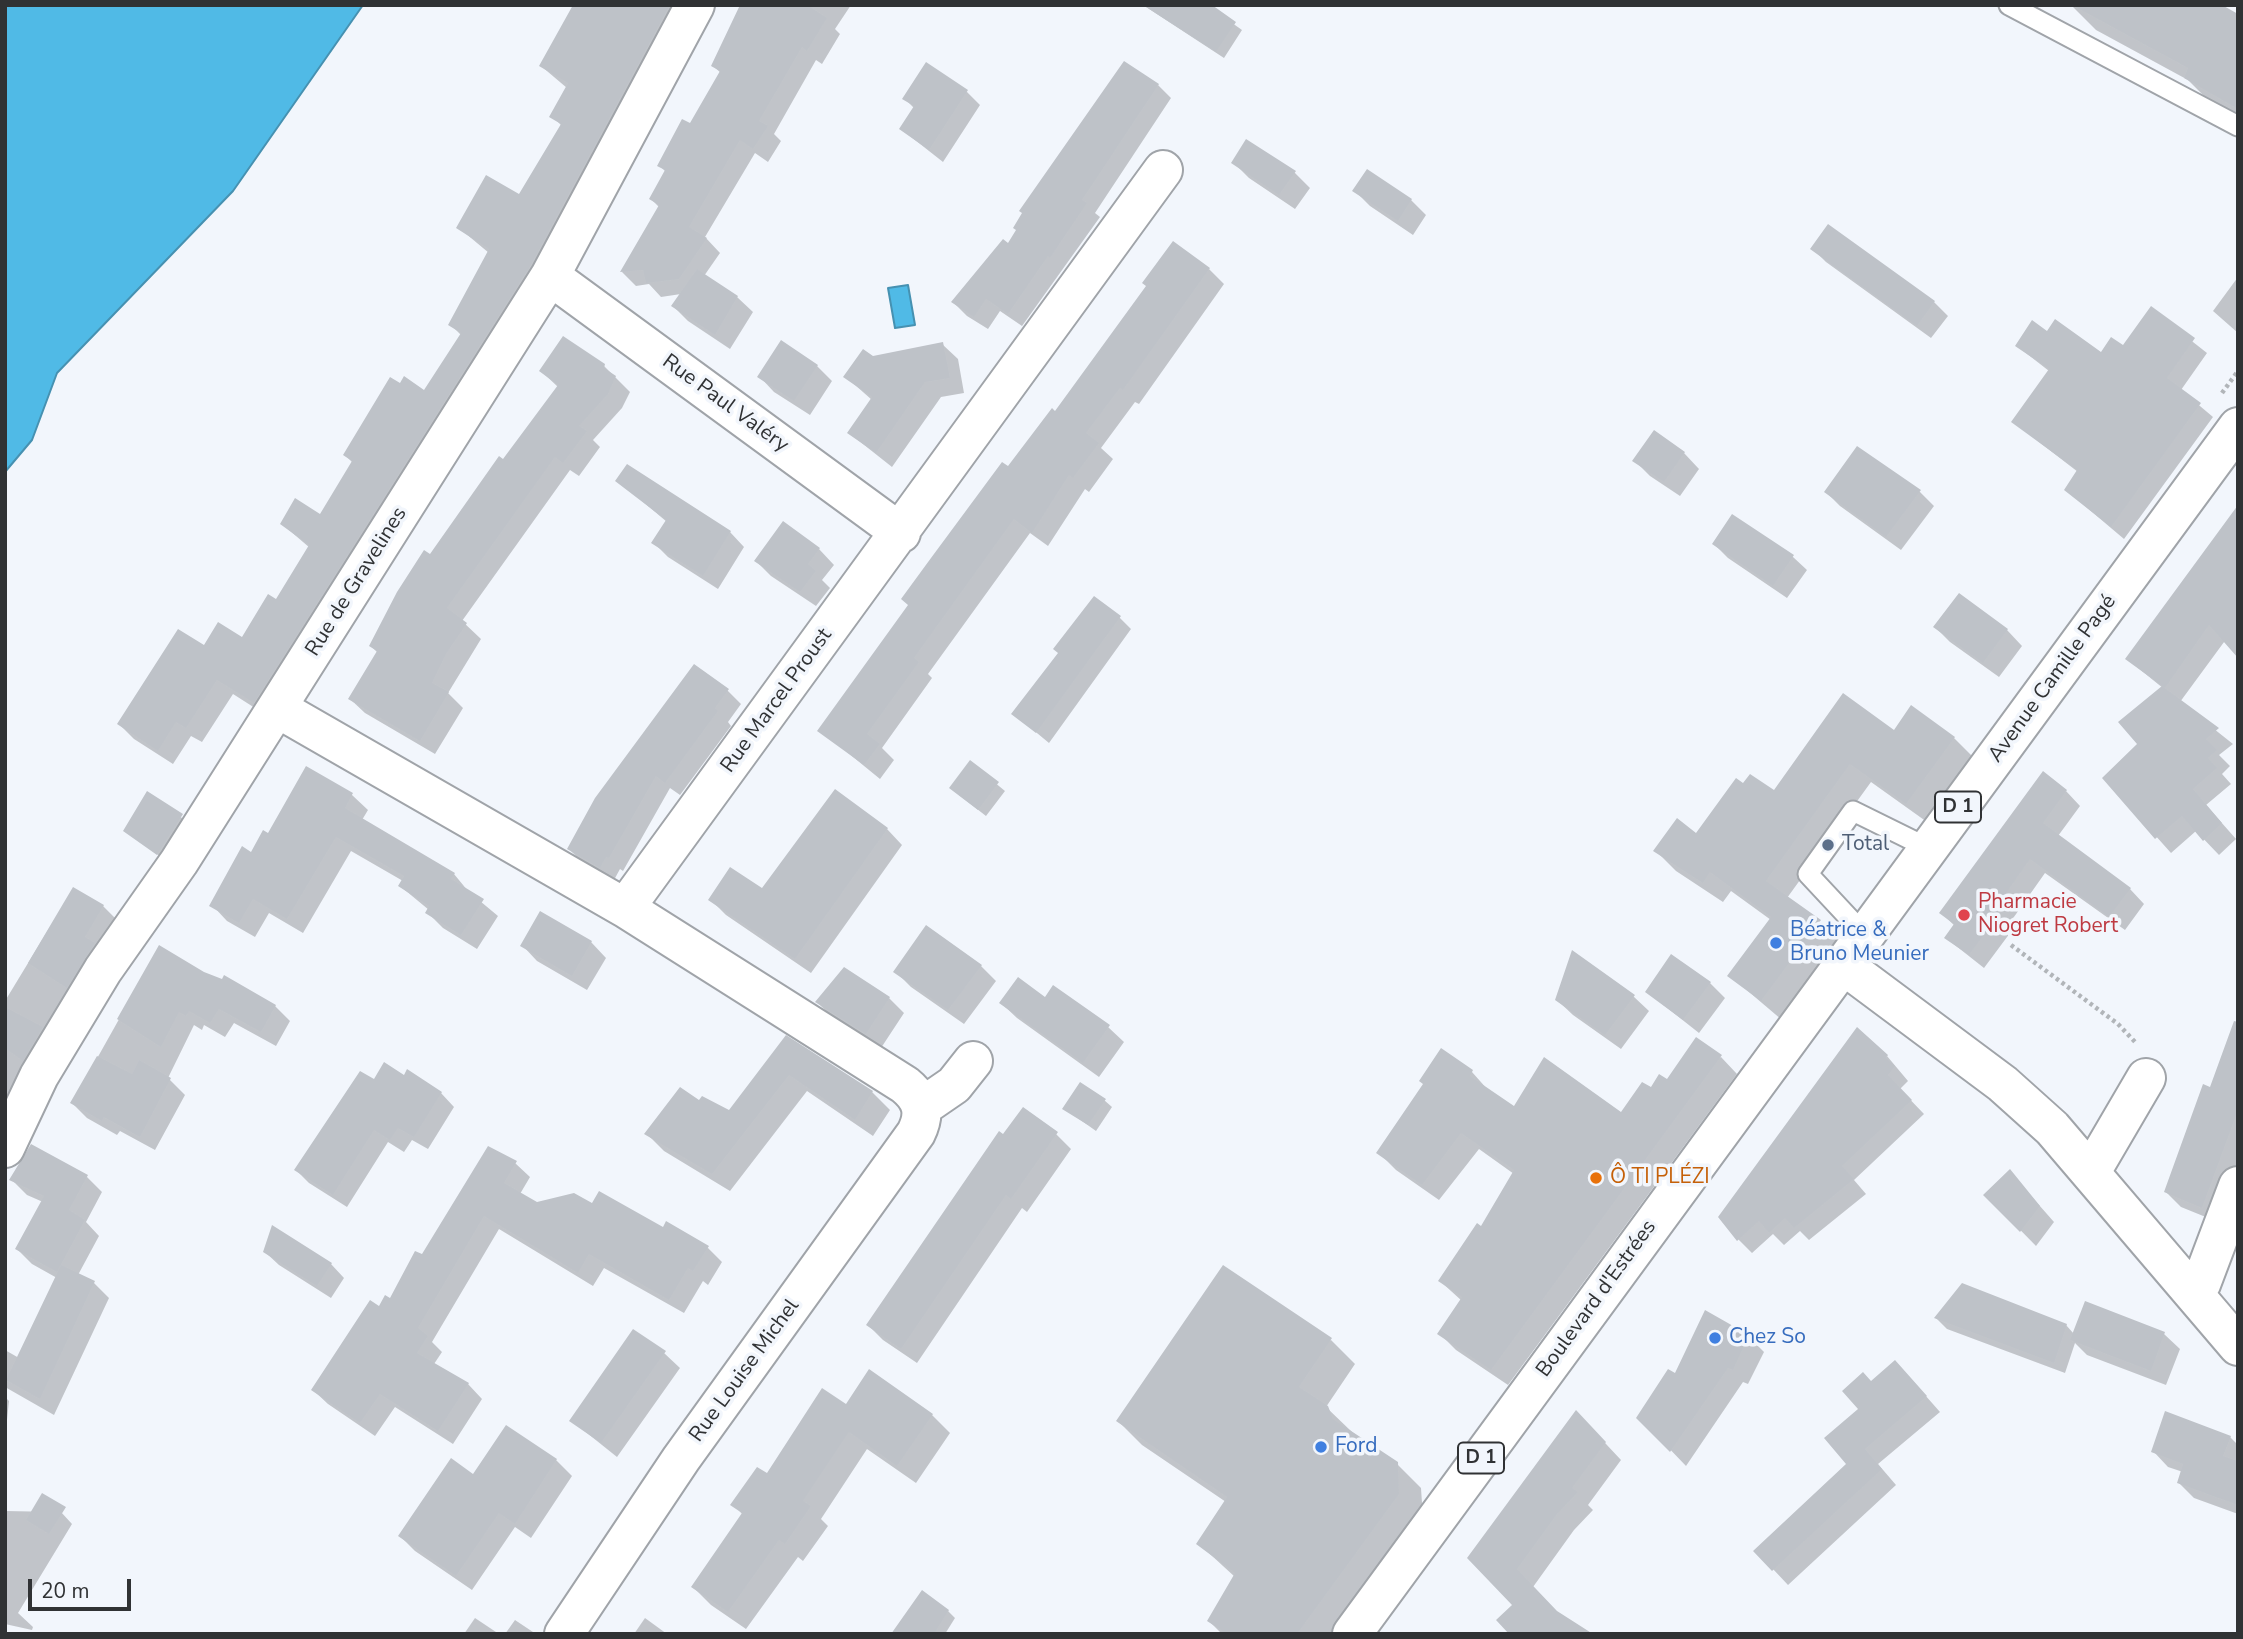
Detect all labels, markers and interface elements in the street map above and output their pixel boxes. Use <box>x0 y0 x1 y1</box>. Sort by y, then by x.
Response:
street label: Rue Paul Valéry <box>657 350 793 458</box>
street label: Rue de Gravelines <box>301 503 413 661</box>
street label: Avenue Camille Pagé <box>1984 590 2122 768</box>
street label: Rue Marcel Proust <box>716 624 838 778</box>
road number: D 1 <box>1935 792 1981 822</box>
place label: Total <box>1842 832 1889 858</box>
marker: Total <box>1820 837 1836 853</box>
place label: Pharmacie Niogret Robert <box>1978 890 2118 940</box>
marker: Pharmacie Niogret Robert <box>1956 907 1972 923</box>
place label: Béatrice & Bruno Meunier <box>1790 918 1929 968</box>
marker: Béatrice & Bruno Meunier <box>1768 935 1784 951</box>
place label: Ô TI PLÉZI <box>1610 1165 1710 1191</box>
marker: Ô TI PLÉZI <box>1588 1170 1604 1186</box>
street label: Boulevard d'Estrées <box>1532 1216 1662 1382</box>
street label: Rue Louise Michel <box>685 1295 805 1447</box>
place label: Chez So <box>1729 1325 1806 1351</box>
marker: Chez So <box>1707 1330 1723 1346</box>
place label: Ford <box>1335 1434 1377 1460</box>
marker: Ford <box>1313 1439 1329 1455</box>
road number: D 1 <box>1458 1442 1504 1474</box>
scale bar <box>32 1566 135 1610</box>
text: 20 m <box>41 1577 90 1605</box>

